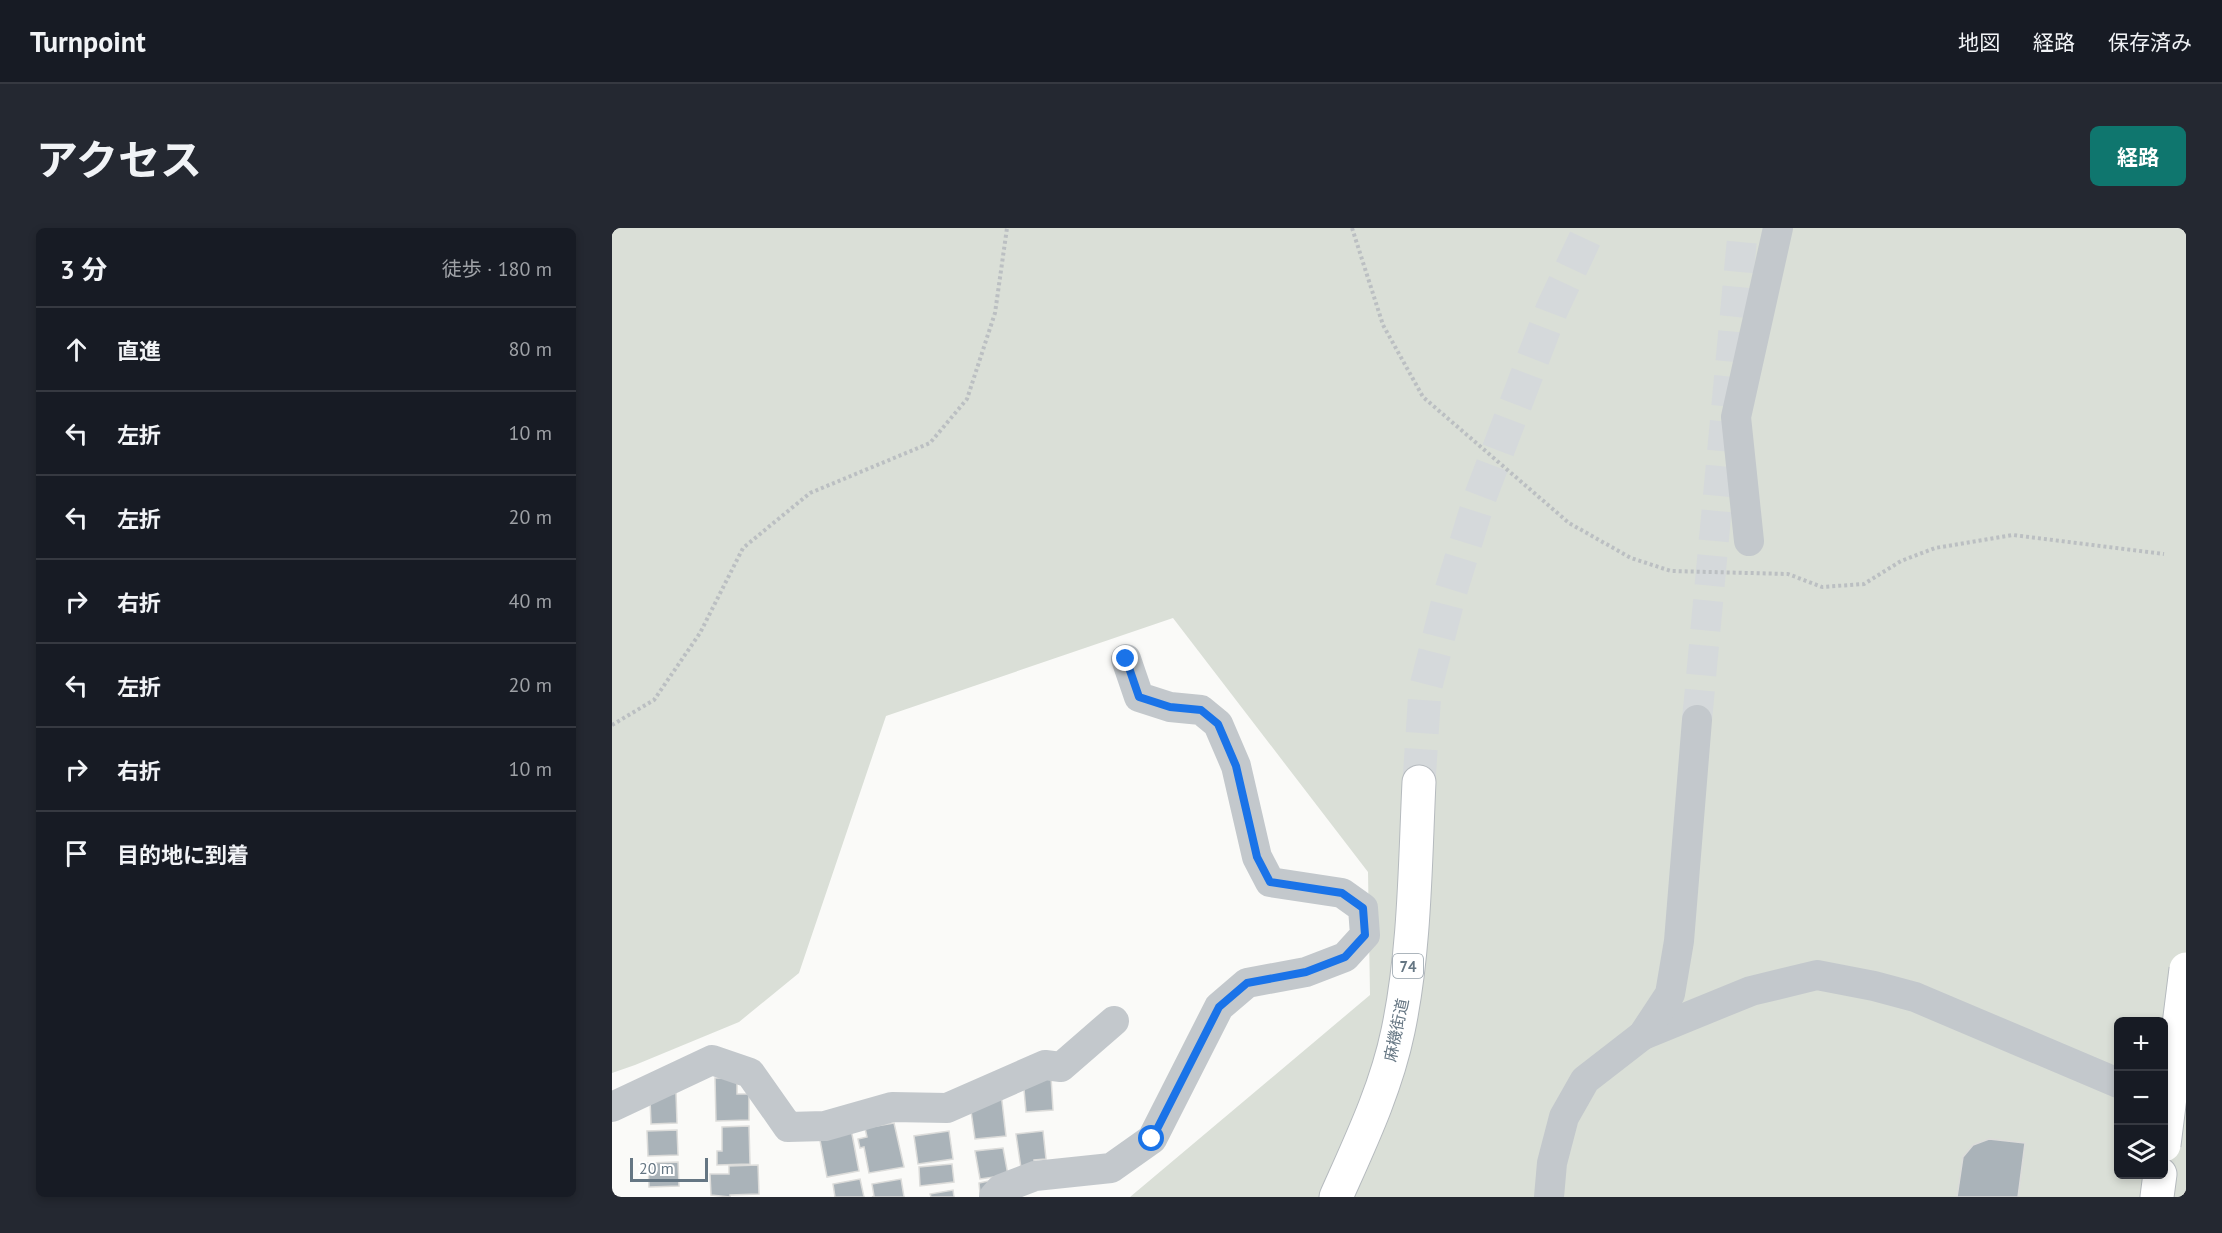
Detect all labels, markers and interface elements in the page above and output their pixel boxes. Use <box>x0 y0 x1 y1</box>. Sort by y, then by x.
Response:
text: Turnpoint <box>30 23 146 60</box>
text: 地図 <box>1958 29 2000 56</box>
text: 経路 <box>2033 29 2075 56</box>
text: 保存済み <box>2108 29 2192 56</box>
button: 経路 <box>2090 126 2186 186</box>
text: アクセス <box>36 132 202 187</box>
text: 3 分 <box>60 253 107 286</box>
text: 徒歩 · 180 m <box>442 256 552 282</box>
icon: ahead <box>60 333 93 366</box>
text: 80 m <box>509 336 552 362</box>
text: 直進 <box>117 337 161 365</box>
icon: left <box>60 417 93 450</box>
text: 10 m <box>509 420 552 446</box>
text: 左折 <box>117 421 161 449</box>
icon: left <box>60 501 93 534</box>
text: 20 m <box>509 504 552 530</box>
text: 左折 <box>117 505 161 533</box>
icon: right <box>60 585 93 618</box>
text: 40 m <box>509 588 552 614</box>
text: 右折 <box>117 589 161 617</box>
route end <box>1112 645 1138 671</box>
icon: left <box>60 669 93 702</box>
text: 20 m <box>509 672 552 698</box>
text: 左折 <box>117 673 161 701</box>
icon: right <box>60 753 93 786</box>
text: 10 m <box>509 756 552 782</box>
text: 右折 <box>117 757 161 785</box>
icon: arrive <box>60 837 93 870</box>
text: 目的地に到着 <box>117 841 249 869</box>
road number: 74 <box>1393 954 1423 978</box>
street label: 麻機街道 <box>1380 997 1412 1063</box>
map controls <box>2114 1017 2168 1179</box>
button: + <box>2114 1017 2168 1071</box>
button: − <box>2114 1071 2168 1125</box>
route start <box>1138 1125 1164 1151</box>
button: layers <box>2114 1125 2168 1179</box>
scale bar <box>630 1155 708 1182</box>
text: 20 m <box>639 1158 674 1178</box>

